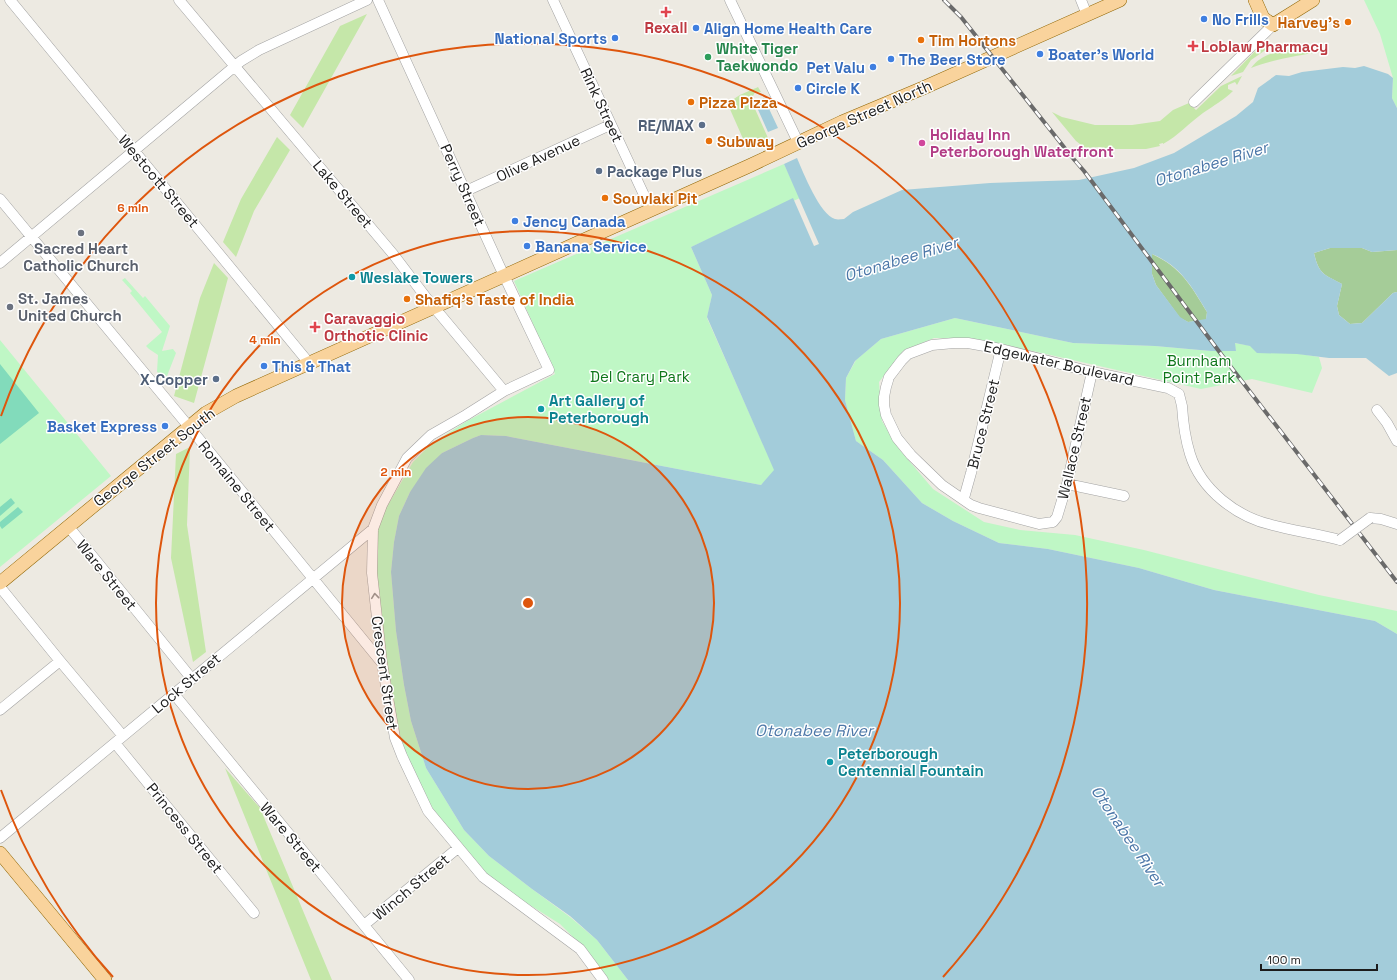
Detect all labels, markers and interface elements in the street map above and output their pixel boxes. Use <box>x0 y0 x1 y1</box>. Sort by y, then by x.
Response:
marker: Rexall <box>661 7 671 17</box>
place label: No Frills <box>1212 10 1269 29</box>
place label: Harvey's <box>1278 13 1340 32</box>
marker: No Frills <box>1199 14 1209 24</box>
marker: Harvey's <box>1343 17 1353 27</box>
place label: Rexall <box>644 18 688 37</box>
place label: Align Home Health Care <box>704 19 872 38</box>
marker: Align Home Health Care <box>691 23 701 33</box>
place label: National Sports <box>495 29 607 48</box>
place label: Tim Hortons <box>929 31 1016 50</box>
marker: National Sports <box>610 33 620 43</box>
marker: Tim Hortons <box>916 35 926 45</box>
place label: Loblaw Pharmacy <box>1201 37 1328 56</box>
place label: White Tiger Taekwondo <box>716 39 798 75</box>
marker: Loblaw Pharmacy <box>1188 41 1198 51</box>
place label: Boater's World <box>1048 45 1154 64</box>
marker: Boater's World <box>1035 49 1045 59</box>
place label: The Beer Store <box>899 50 1006 69</box>
marker: White Tiger Taekwondo <box>703 52 713 62</box>
marker: The Beer Store <box>886 54 896 64</box>
place label: Pet Valu <box>807 58 865 77</box>
marker: Pet Valu <box>868 62 878 72</box>
street label: Rink Street <box>576 65 628 145</box>
street label: George Street North <box>793 76 935 152</box>
place label: Circle K <box>806 79 861 98</box>
marker: Circle K <box>793 83 803 93</box>
place label: Pizza Pizza <box>699 93 778 112</box>
marker: Pizza Pizza <box>686 97 696 107</box>
place label: RE/MAX <box>638 116 694 135</box>
marker: RE/MAX <box>697 120 707 130</box>
place label: Holiday Inn Peterborough Waterfront <box>930 125 1114 161</box>
street label: Olive Avenue <box>493 130 583 186</box>
street label: Westcott Street <box>114 131 204 232</box>
place label: Subway <box>717 132 774 151</box>
marker: Subway <box>704 136 714 146</box>
water label: Otonabee River <box>1152 136 1272 191</box>
marker: Holiday Inn Peterborough Waterfront <box>917 138 927 148</box>
street label: Perry Street <box>436 141 490 229</box>
street label: Lake Street <box>309 156 377 232</box>
place label: Package Plus <box>607 162 702 181</box>
marker: Package Plus <box>594 166 604 176</box>
place label: Souvlaki Pit <box>613 189 698 208</box>
marker: Souvlaki Pit <box>600 193 610 203</box>
text: 6 min <box>117 200 149 216</box>
place label: Jency Canada <box>523 212 626 231</box>
marker: Jency Canada <box>510 216 520 226</box>
marker: Sacred Heart Catholic Church <box>76 228 86 238</box>
water label: Otonabee River <box>842 231 962 286</box>
place label: Banana Service <box>535 237 647 256</box>
place label: Sacred Heart Catholic Church <box>23 239 139 275</box>
marker: Banana Service <box>522 241 532 251</box>
place label: Weslake Towers <box>360 268 473 287</box>
marker: Weslake Towers <box>347 272 357 282</box>
place label: St. James United Church <box>18 289 122 325</box>
place label: Shafiq's Taste of India <box>415 290 575 309</box>
marker: Shafiq's Taste of India <box>402 294 412 304</box>
marker: St. James United Church <box>5 302 15 312</box>
place label: Caravaggio Orthotic Clinic <box>324 309 428 345</box>
marker: Caravaggio Orthotic Clinic <box>309 321 321 333</box>
text: 4 min <box>249 332 281 348</box>
street label: Edgewater Boulevard <box>982 336 1136 390</box>
park label: Burnham Point Park <box>1163 351 1235 387</box>
place label: This & That <box>272 357 351 376</box>
marker: This & That <box>259 361 269 371</box>
park label: Del Crary Park <box>590 367 690 386</box>
place label: X-Copper <box>140 370 208 389</box>
marker: X-Copper <box>211 374 221 384</box>
street label: Bruce Street <box>963 377 1003 471</box>
place label: Art Gallery of Peterborough <box>549 391 649 427</box>
street label: Wallace Street <box>1053 395 1095 501</box>
street label: George Street South <box>89 404 219 510</box>
marker: Art Gallery of Peterborough <box>536 404 546 414</box>
place label: Basket Express <box>47 417 157 436</box>
marker: Basket Express <box>160 421 170 431</box>
street label: Romaine Street <box>194 437 280 535</box>
text: 2 min <box>380 464 412 480</box>
street label: Ware Street <box>73 536 141 614</box>
one-way arrow <box>370 593 379 599</box>
centre of rings <box>521 596 535 610</box>
street label: Crescent Street <box>368 615 402 731</box>
street label: Lock Street <box>148 649 224 717</box>
water label: Otonabee River <box>755 720 875 741</box>
place label: Peterborough Centennial Fountain <box>838 744 984 780</box>
marker: Peterborough Centennial Fountain <box>825 757 835 767</box>
street label: Princess Street <box>143 779 227 877</box>
water label: Otonabee River <box>1086 781 1171 892</box>
street label: Ware Street <box>256 798 326 876</box>
street label: Winch Street <box>369 849 453 924</box>
scale bar <box>1261 946 1377 972</box>
text: 100 m <box>1267 952 1301 968</box>

